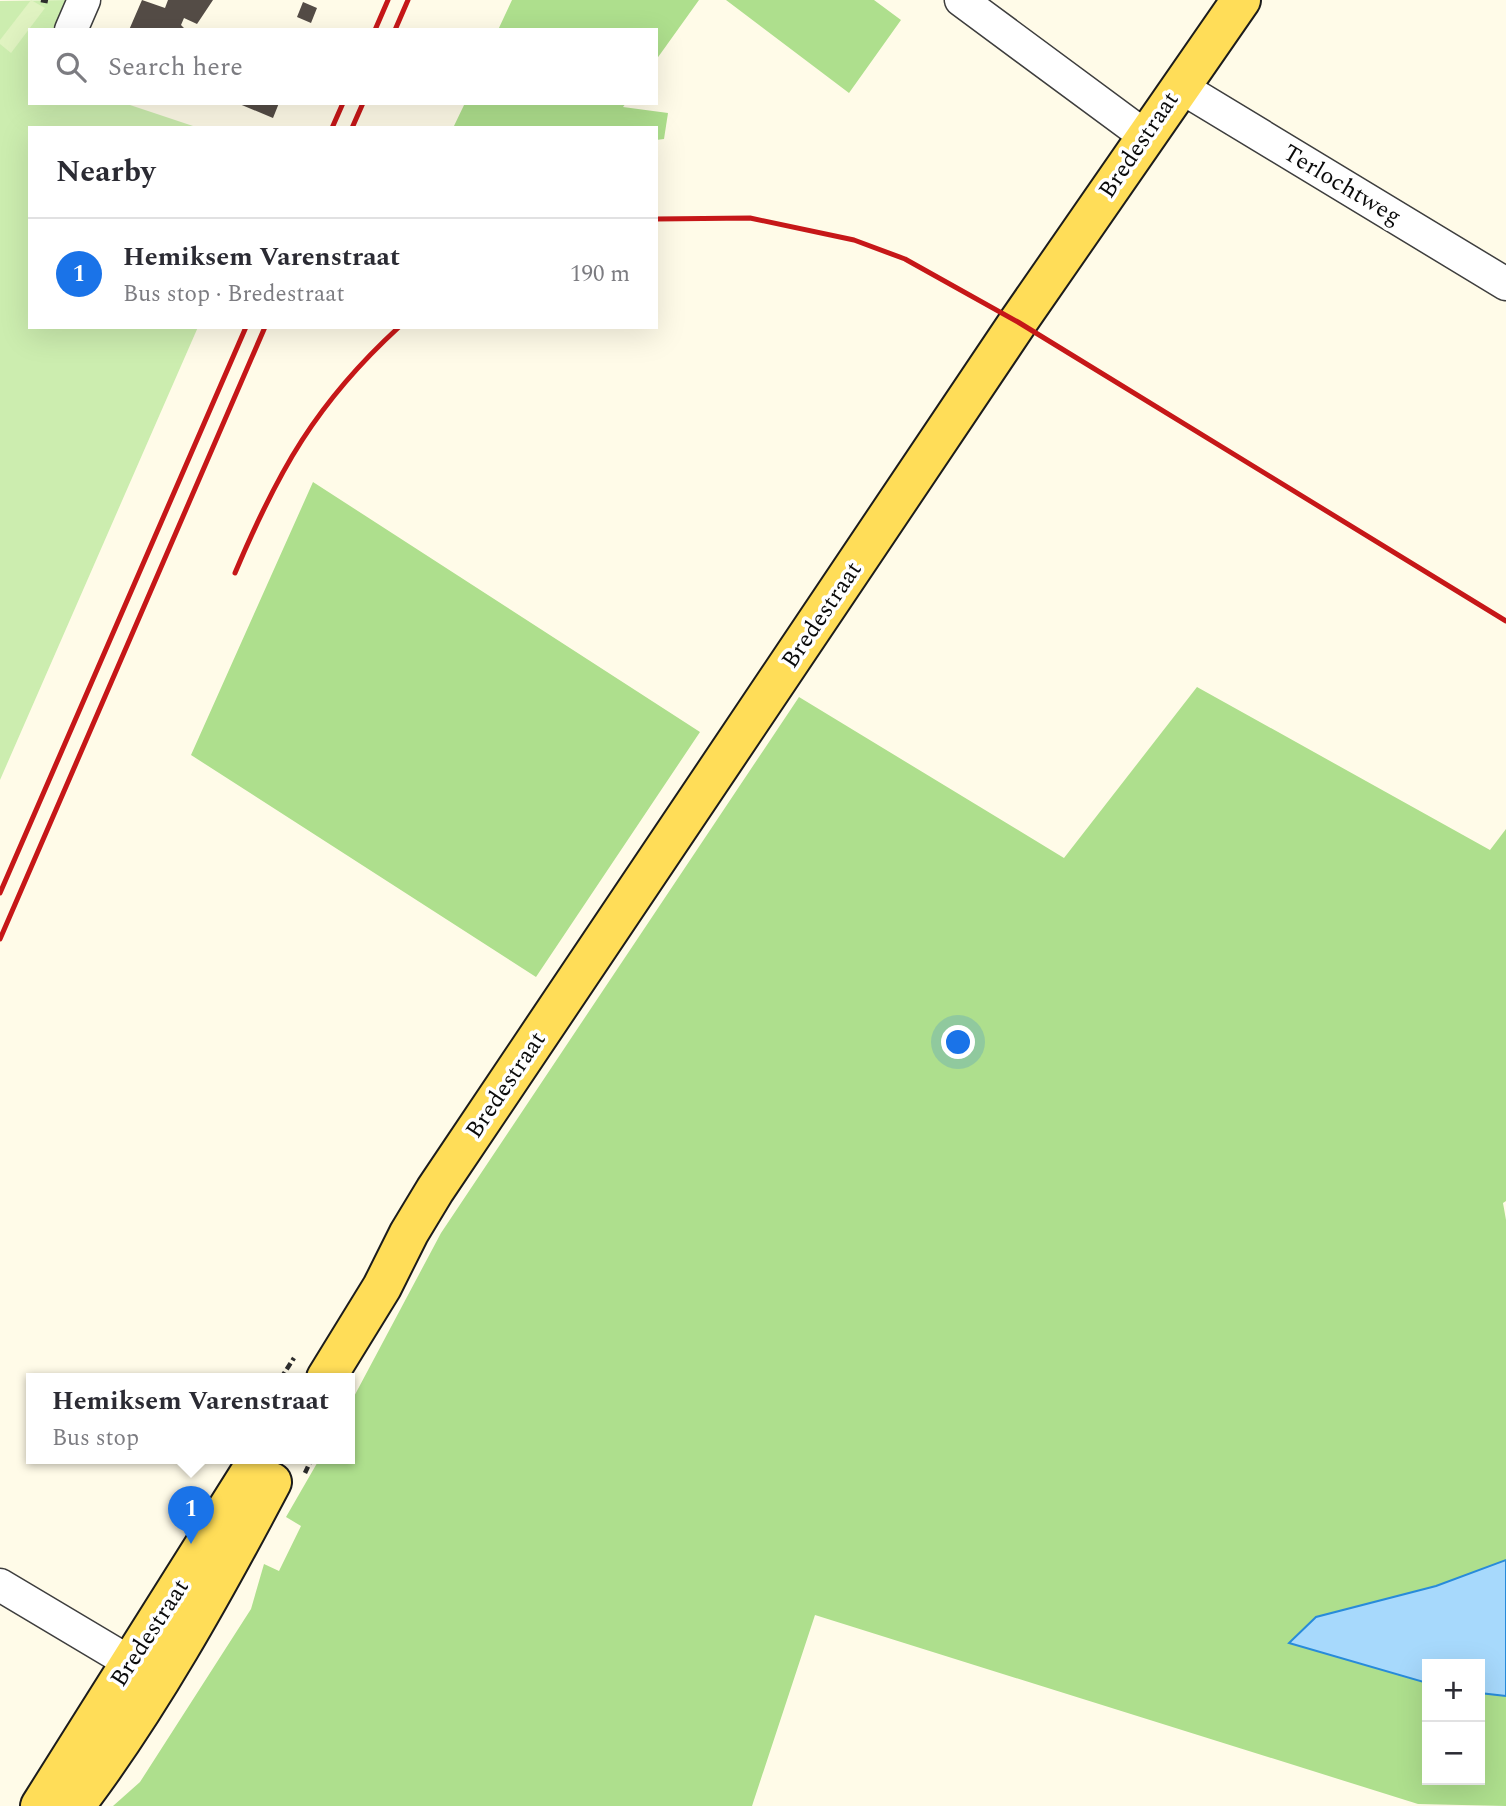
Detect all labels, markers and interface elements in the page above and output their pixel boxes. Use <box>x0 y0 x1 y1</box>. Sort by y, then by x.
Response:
search box <box>28 28 658 105</box>
text: Search here <box>108 47 243 87</box>
icon: search <box>52 48 90 86</box>
street label: Bredestraat <box>1090 84 1188 206</box>
street label: Terlochtweg <box>1276 135 1408 235</box>
text: Nearby <box>56 149 155 195</box>
text: Hemiksem Varenstraat <box>123 237 400 277</box>
text: 1 <box>73 257 85 292</box>
text: 190 m <box>570 257 630 292</box>
text: Bus stop · Bredestraat <box>123 277 345 312</box>
street label: Bredestraat <box>773 554 871 676</box>
street label: Bredestraat <box>457 1024 555 1146</box>
your location <box>941 1025 975 1059</box>
popup <box>26 1373 355 1464</box>
text: Hemiksem Varenstraat <box>52 1381 329 1421</box>
text: Bus stop <box>52 1421 139 1456</box>
pin: 1 <box>168 1486 214 1544</box>
street label: Bredestraat <box>102 1572 198 1694</box>
map controls <box>1422 1659 1485 1785</box>
button: + <box>1422 1659 1485 1722</box>
button: − <box>1422 1722 1485 1785</box>

